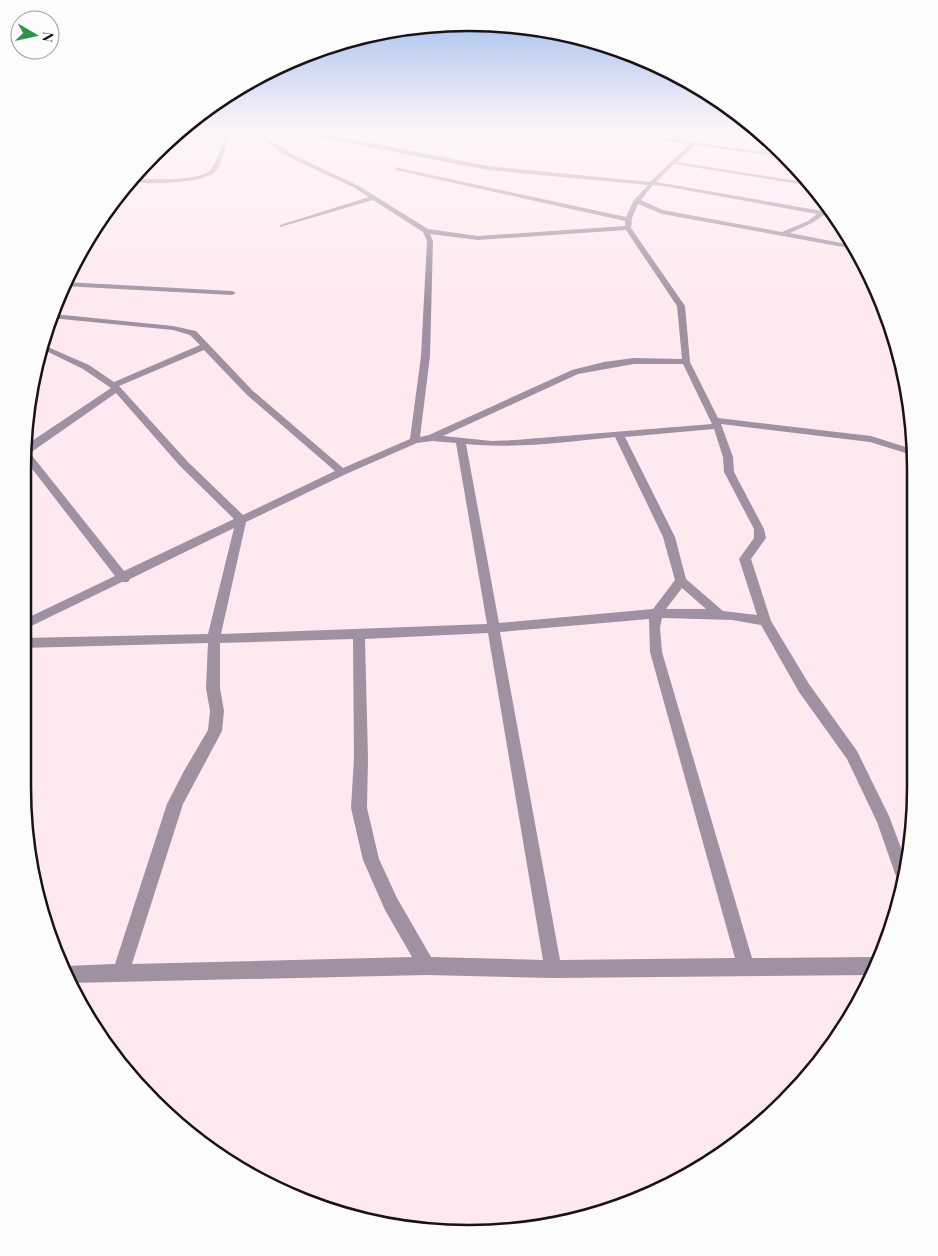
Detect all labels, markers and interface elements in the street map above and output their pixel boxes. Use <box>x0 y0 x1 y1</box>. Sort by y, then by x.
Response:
north arrow <box>10 10 60 60</box>
text: N <box>38 31 59 44</box>

